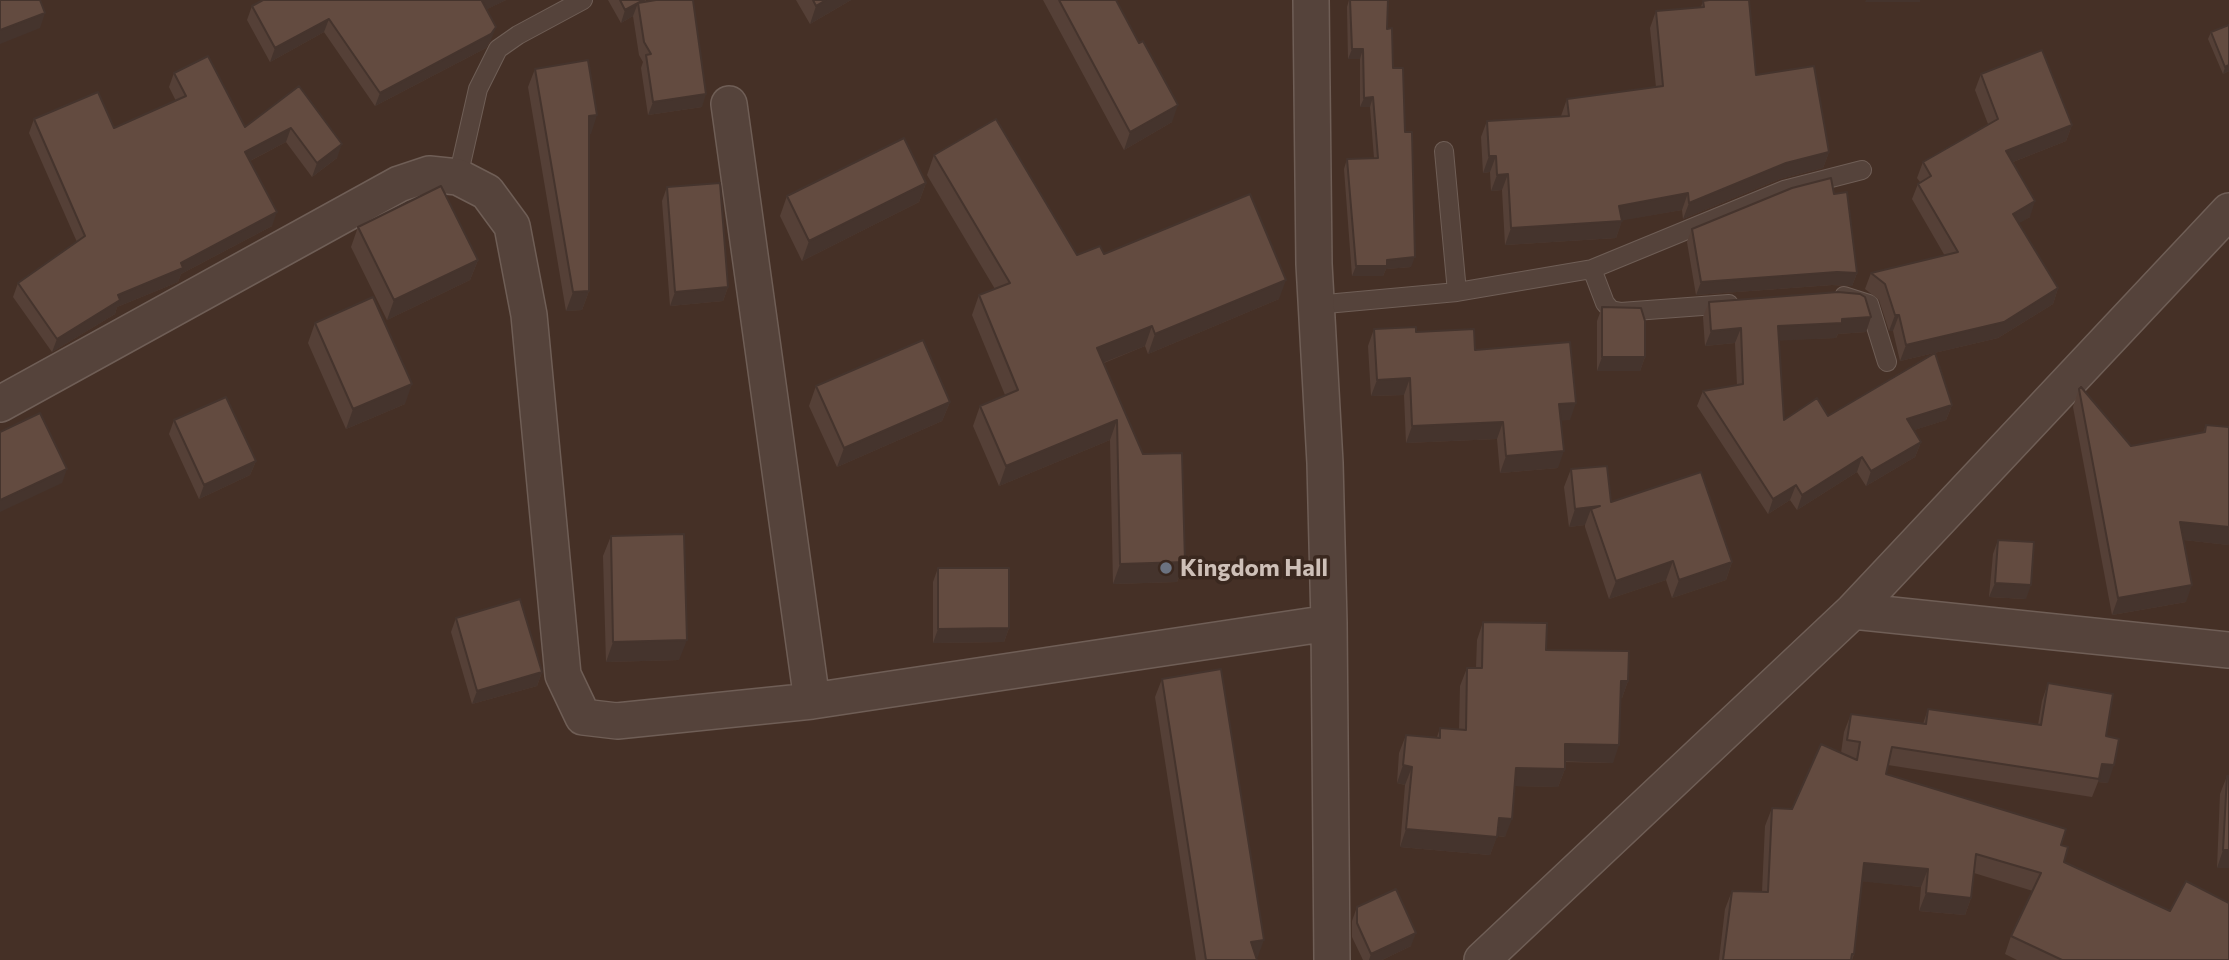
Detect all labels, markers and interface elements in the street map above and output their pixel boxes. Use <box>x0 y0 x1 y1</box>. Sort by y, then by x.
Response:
place label: Kingdom Hall <box>1180 554 1328 582</box>
marker: Kingdom Hall <box>1158 560 1174 576</box>

